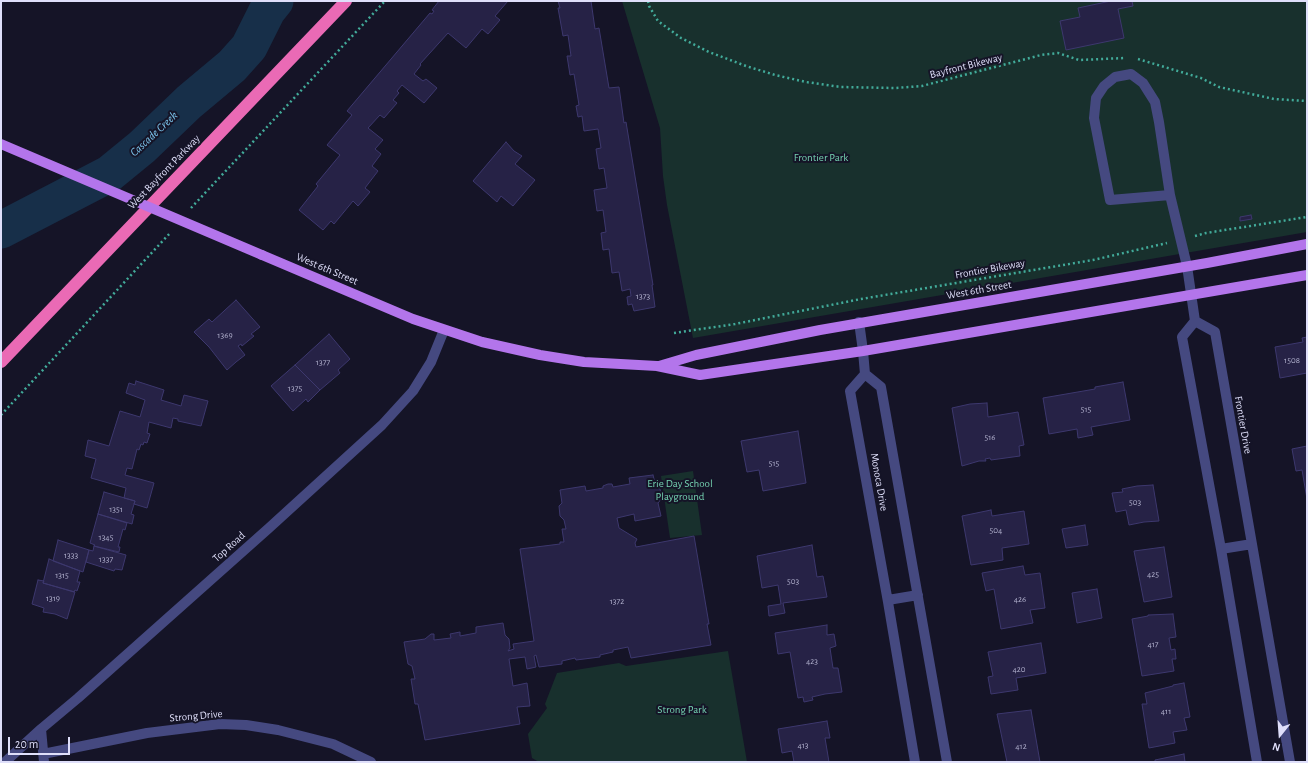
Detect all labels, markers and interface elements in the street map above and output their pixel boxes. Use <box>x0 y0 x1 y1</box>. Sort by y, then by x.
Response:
street label: Bayfront Bikeway <box>928 51 1004 81</box>
water label: Cascade Creek <box>127 108 181 160</box>
street label: West Bayfront Parkway <box>125 132 203 212</box>
park label: Frontier Park <box>794 151 848 165</box>
street label: West 6th Street <box>294 250 360 288</box>
street label: Frontier Bikeway <box>954 256 1026 282</box>
street label: West 6th Street <box>945 278 1013 302</box>
house number: 1373 <box>636 291 650 301</box>
house number: 1369 <box>217 330 233 340</box>
house number: 1508 <box>1284 355 1300 365</box>
house number: 1377 <box>316 357 330 367</box>
house number: 1375 <box>288 383 302 393</box>
street label: Frontier Drive <box>1231 395 1255 455</box>
house number: 515 <box>1081 404 1091 414</box>
house number: 516 <box>984 432 996 442</box>
street label: Monoca Drive <box>867 452 891 512</box>
house number: 515 <box>769 458 779 468</box>
park label: Erie Day School Playground <box>647 477 713 503</box>
house number: 503 <box>1129 497 1141 507</box>
house number: 1351 <box>109 504 123 514</box>
house number: 504 <box>990 525 1002 535</box>
street label: Top Road <box>210 529 248 565</box>
house number: 1345 <box>99 532 113 542</box>
house number: 1333 <box>64 550 78 560</box>
house number: 1337 <box>99 554 113 564</box>
house number: 425 <box>1147 569 1159 579</box>
house number: 1315 <box>55 570 69 580</box>
house number: 503 <box>787 576 799 586</box>
house number: 1319 <box>46 593 60 603</box>
house number: 426 <box>1014 594 1026 604</box>
house number: 1372 <box>610 596 624 606</box>
house number: 417 <box>1147 639 1159 649</box>
house number: 423 <box>806 656 818 666</box>
house number: 420 <box>1012 664 1026 674</box>
park label: Strong Park <box>657 703 707 717</box>
house number: 411 <box>1161 706 1171 716</box>
street label: Strong Drive <box>169 707 223 725</box>
north arrow <box>1260 715 1300 755</box>
scale bar <box>10 729 72 755</box>
text: 20 m <box>15 738 38 750</box>
house number: 413 <box>797 740 809 750</box>
house number: 412 <box>1015 741 1027 751</box>
text: N <box>1271 741 1282 753</box>

